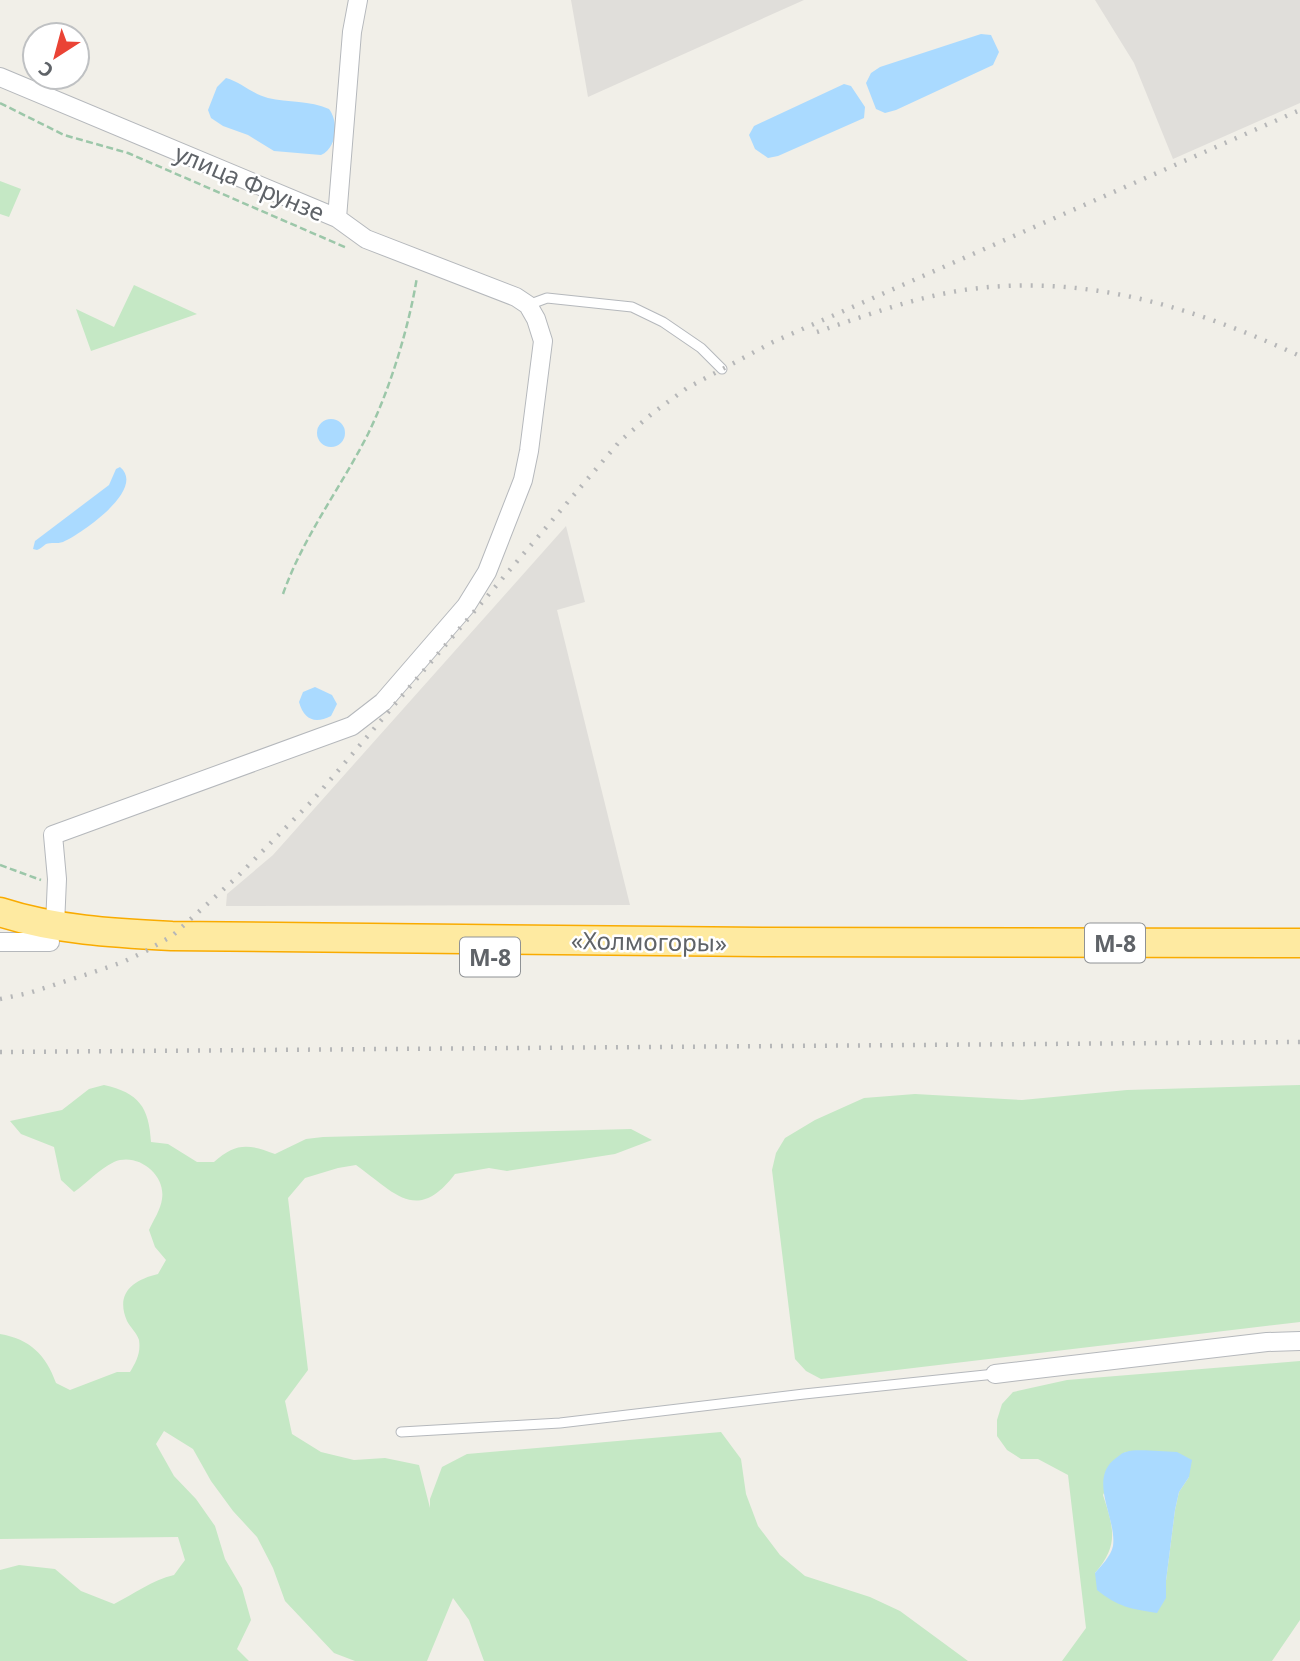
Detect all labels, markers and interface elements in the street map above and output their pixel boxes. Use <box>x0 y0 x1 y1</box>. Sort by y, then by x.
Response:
north arrow <box>21 21 91 91</box>
text: С <box>33 56 59 84</box>
street label: улица Фрунзе <box>170 136 330 228</box>
street label: «Холмогоры» <box>571 923 727 959</box>
road number: М-8 <box>1085 924 1145 962</box>
road number: М-8 <box>460 938 520 976</box>

